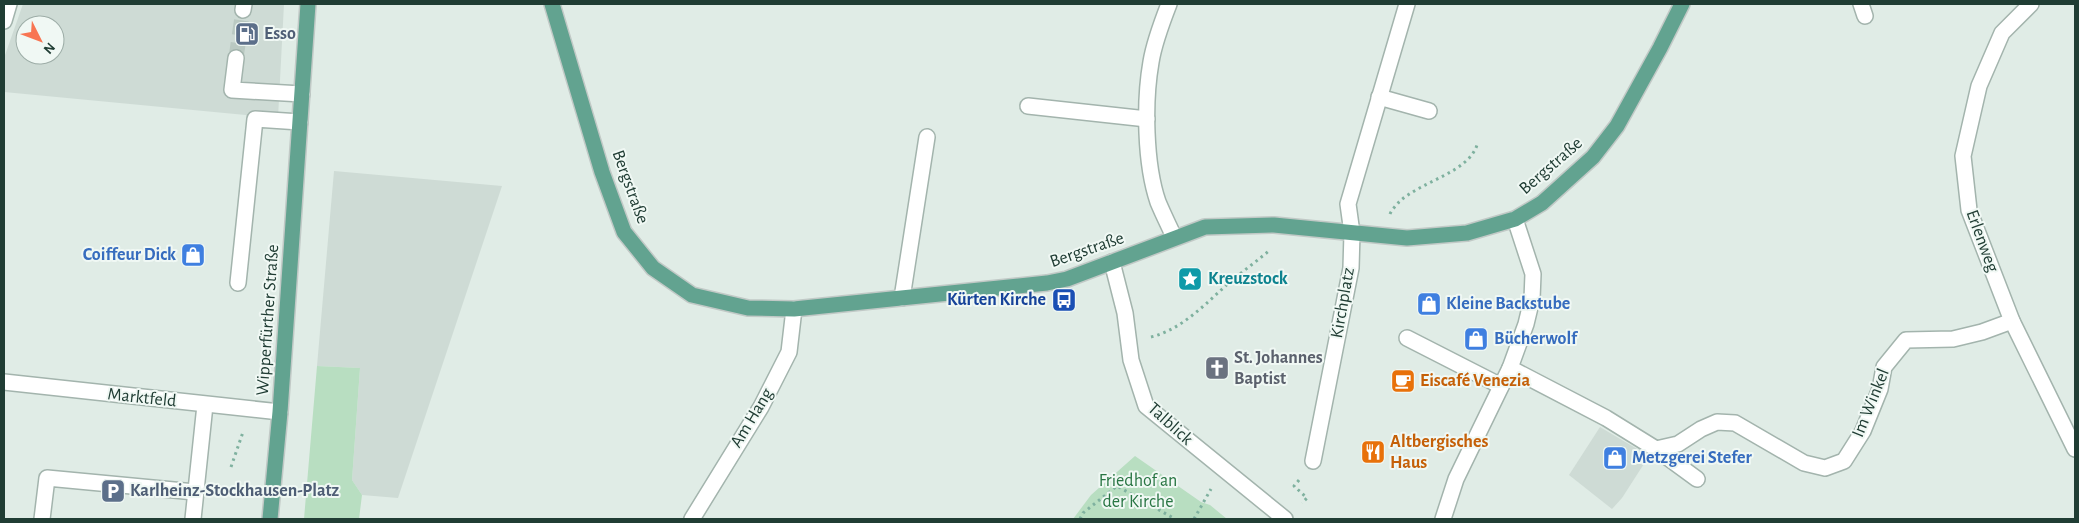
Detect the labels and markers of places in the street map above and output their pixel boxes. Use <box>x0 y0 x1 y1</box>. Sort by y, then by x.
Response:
fuel station icon: Esso <box>234 21 260 47</box>
place label: Esso <box>264 25 296 43</box>
shop icon: Coiffeur Dick <box>180 242 206 268</box>
place label: Coiffeur Dick <box>83 246 176 264</box>
place icon: Kreuzstock <box>1177 266 1203 292</box>
place label: Kreuzstock <box>1208 270 1288 288</box>
bus stop icon: Kürten Kirche <box>1051 287 1077 313</box>
place label: Kürten Kirche <box>947 291 1046 309</box>
shop icon: Kleine Backstube <box>1416 291 1442 317</box>
place label: Kleine Backstube <box>1446 295 1570 313</box>
shop icon: Bücherwolf <box>1463 326 1489 352</box>
place label: Bücherwolf <box>1494 330 1579 348</box>
place label: St. Johannes Baptist <box>1234 349 1323 388</box>
church icon: St. Johannes Baptist <box>1204 355 1230 381</box>
cafe icon: Eiscafé Venezia <box>1390 368 1416 394</box>
place label: Eiscafé Venezia <box>1420 372 1531 390</box>
place label: Altbergisches Haus <box>1390 433 1488 472</box>
restaurant icon: Altbergisches Haus <box>1360 439 1386 465</box>
shop icon: Metzgerei Stefer <box>1602 445 1628 471</box>
place label: Metzgerei Stefer <box>1632 449 1752 467</box>
parking icon: Karlheinz-Stockhausen-Platz <box>100 478 126 504</box>
place label: Karlheinz-Stockhausen-Platz <box>130 482 340 500</box>

